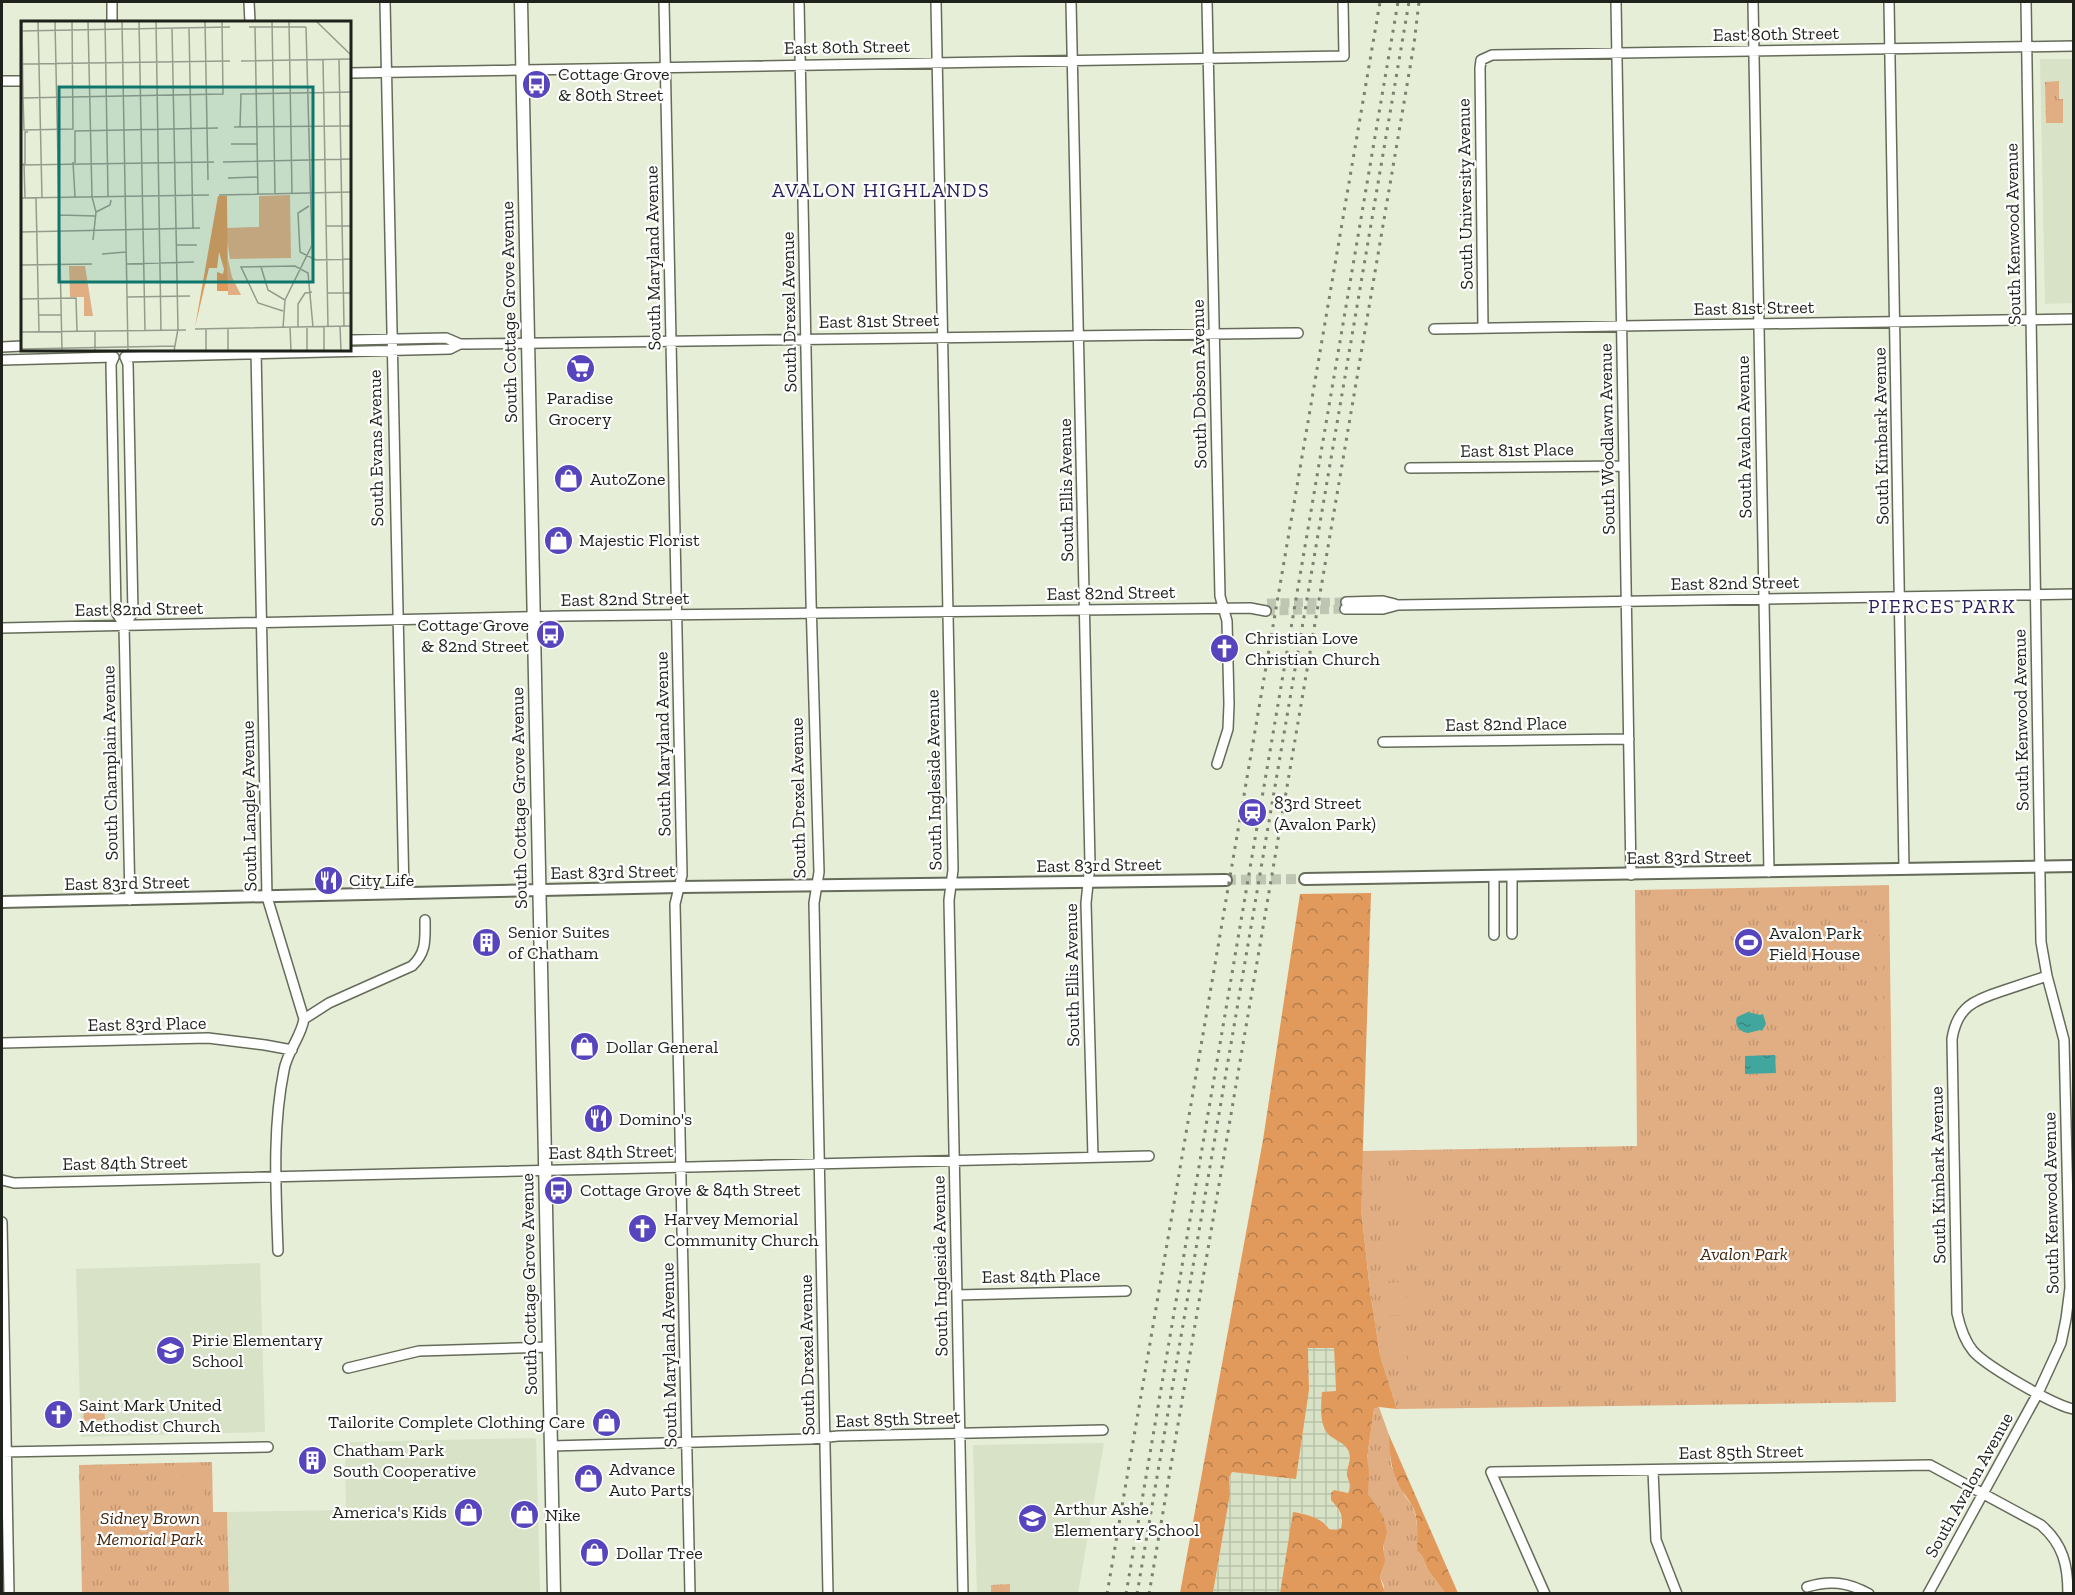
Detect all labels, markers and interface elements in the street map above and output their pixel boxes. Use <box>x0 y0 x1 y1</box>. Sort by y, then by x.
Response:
inset map <box>21 21 351 351</box>
street label: East 80th Street <box>1713 22 1840 46</box>
street label: East 80th Street <box>784 35 911 59</box>
place label: Cottage Grove & 80th Street <box>558 63 670 106</box>
bus stop icon: Cottage Grove & 80th Street <box>521 68 553 100</box>
street label: South University Avenue <box>1452 98 1478 290</box>
street label: South Kenwood Avenue <box>2000 143 2026 325</box>
street label: South Maryland Avenue <box>640 165 666 351</box>
district label: AVALON HIGHLANDS <box>772 178 990 202</box>
street label: South Cottage Grove Avenue <box>496 201 522 423</box>
street label: South Drexel Avenue <box>777 231 801 393</box>
street label: East 81st Street <box>1694 296 1815 320</box>
street label: South Dobson Avenue <box>1187 299 1211 469</box>
street label: East 81st Street <box>819 309 940 333</box>
street label: South Woodlawn Avenue <box>1594 343 1620 535</box>
street label: South Kimbark Avenue <box>1868 347 1894 525</box>
supermarket icon: Paradise Grocery <box>564 353 596 385</box>
street label: South Avalon Avenue <box>1732 355 1756 519</box>
street label: South Evans Avenue <box>364 369 388 527</box>
place label: Paradise Grocery <box>547 387 613 430</box>
street label: South Ellis Avenue <box>1054 418 1078 562</box>
street label: East 81st Place <box>1460 438 1574 462</box>
shop icon: AutoZone <box>553 463 585 495</box>
place label: AutoZone <box>590 468 665 490</box>
shop icon: Majestic Florist <box>542 524 574 556</box>
place label: Majestic Florist <box>579 529 700 551</box>
street label: East 82nd Street <box>1671 571 1800 595</box>
street label: East 82nd Street <box>1047 581 1176 605</box>
street label: East 82nd Street <box>561 587 690 611</box>
district label: PIERCES PARK <box>1868 594 2016 618</box>
street label: East 82nd Street <box>75 597 204 621</box>
place label: Cottage Grove & 82nd Street <box>417 614 529 657</box>
bus stop icon: Cottage Grove & 82nd Street <box>534 619 566 651</box>
place label: Christian Love Christian Church <box>1245 627 1380 670</box>
street label: South Kenwood Avenue <box>2008 629 2034 811</box>
church icon: Christian Love Christian Church <box>1208 632 1240 664</box>
street label: South Maryland Avenue <box>650 651 676 837</box>
street label: South Champlain Avenue <box>97 665 123 861</box>
street label: South Cottage Grove Avenue <box>506 687 532 909</box>
street label: South Ingleside Avenue <box>921 689 947 871</box>
street label: East 82nd Place <box>1445 712 1567 736</box>
street label: South Drexel Avenue <box>786 717 810 879</box>
street label: South Langley Avenue <box>237 721 261 891</box>
place label: 83rd Street (Avalon Park) <box>1274 792 1376 835</box>
station icon: 83rd Street (Avalon Park) <box>1237 797 1269 829</box>
street label: East 83rd Street <box>1626 845 1752 869</box>
street label: East 83rd Street <box>1036 853 1162 877</box>
street label: East 83rd Street <box>550 860 676 884</box>
restaurant icon: City Life <box>312 864 344 896</box>
place label: City Life <box>349 869 414 891</box>
street label: East 83rd Street <box>64 871 190 895</box>
street label: South Ellis Avenue <box>1060 903 1084 1047</box>
place label: Senior Suites of Chatham <box>508 921 610 964</box>
place label: Avalon Park Field House <box>1769 922 1862 965</box>
building icon: Senior Suites of Chatham <box>471 926 503 958</box>
sports icon: Avalon Park Field House <box>1732 927 1764 959</box>
street label: East 83rd Place <box>88 1012 206 1036</box>
shop icon: Dollar General <box>569 1031 601 1063</box>
place label: Dollar General <box>606 1036 718 1058</box>
street label: South Kimbark Avenue <box>1925 1086 1951 1264</box>
restaurant icon: Domino's <box>582 1103 614 1135</box>
place label: Domino's <box>619 1108 692 1130</box>
street label: South Kenwood Avenue <box>2038 1112 2064 1294</box>
street label: East 84th Street <box>548 1140 674 1164</box>
street label: East 84th Street <box>62 1151 188 1175</box>
street label: South Cottage Grove Avenue <box>516 1173 542 1395</box>
bus stop icon: Cottage Grove & 84th Street <box>543 1174 575 1206</box>
street label: South Ingleside Avenue <box>927 1175 953 1357</box>
place label: Cottage Grove & 84th Street <box>580 1179 801 1201</box>
place label: Harvey Memorial Community Church <box>664 1208 819 1251</box>
church icon: Harvey Memorial Community Church <box>627 1213 659 1245</box>
park label: Avalon Park <box>1699 1243 1788 1265</box>
street label: South Maryland Avenue <box>656 1262 682 1448</box>
street label: East 84th Place <box>982 1264 1100 1288</box>
street label: South Drexel Avenue <box>795 1274 819 1436</box>
place label: Pirie Elementary School <box>192 1329 324 1372</box>
school or university icon: Pirie Elementary School <box>155 1334 187 1366</box>
place label: Saint Mark United Methodist Church <box>79 1394 222 1437</box>
church icon: Saint Mark United Methodist Church <box>42 1399 74 1431</box>
shop icon: Tailorite Complete Clothing Care <box>590 1406 622 1438</box>
street label: East 85th Street <box>835 1406 961 1432</box>
street label: South Avalon Avenue <box>1920 1409 2018 1561</box>
place label: Tailorite Complete Clothing Care <box>328 1411 585 1433</box>
place label: Chatham Park South Cooperative <box>333 1439 476 1482</box>
street label: East 85th Street <box>1678 1440 1804 1464</box>
building icon: Chatham Park South Cooperative <box>296 1444 328 1476</box>
place label: Advance Auto Parts <box>609 1458 692 1501</box>
shop icon: Advance Auto Parts <box>572 1463 604 1495</box>
shop icon: America's Kids <box>452 1496 484 1528</box>
place label: Arthur Ashe Elementary School <box>1054 1498 1199 1541</box>
shop icon: Nike <box>508 1499 540 1531</box>
place label: America's Kids <box>332 1501 447 1523</box>
school or university icon: Arthur Ashe Elementary School <box>1017 1503 1049 1535</box>
place label: Nike <box>545 1504 581 1526</box>
park label: Sidney Brown Memorial Park <box>97 1507 203 1550</box>
shop icon: Dollar Tree <box>579 1537 611 1569</box>
place label: Dollar Tree <box>616 1542 703 1564</box>

